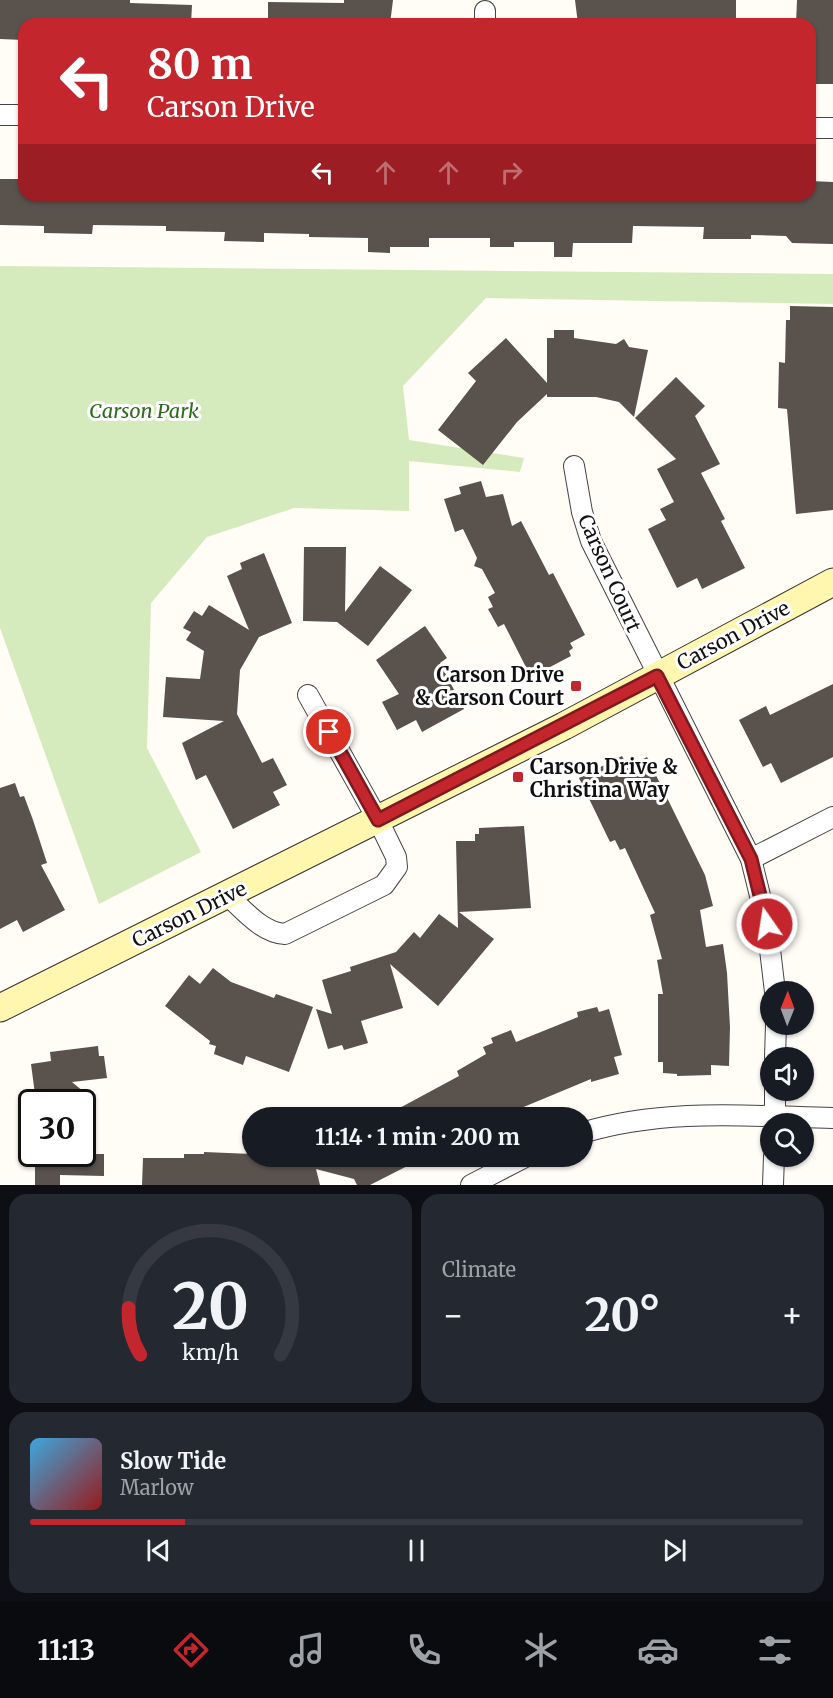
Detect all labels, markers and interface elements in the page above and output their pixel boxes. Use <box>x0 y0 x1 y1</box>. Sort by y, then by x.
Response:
text: 80 m <box>147 38 253 90</box>
icon: left <box>48 42 126 120</box>
text: Carson Drive <box>147 90 315 124</box>
icon: left <box>306 156 339 189</box>
icon: ahead <box>369 156 402 189</box>
icon: ahead <box>432 156 465 189</box>
icon: right <box>495 156 528 189</box>
park label: Carson Park <box>89 398 199 423</box>
street label: Carson Court <box>573 510 647 636</box>
street label: Carson Drive <box>672 595 794 675</box>
place label: Carson Drive & Carson Court <box>415 662 564 710</box>
marker: Carson Drive & Carson Court <box>569 679 583 693</box>
pin <box>303 706 354 757</box>
icon: arrive <box>312 715 345 748</box>
place label: Carson Drive & Christina Way <box>530 754 678 802</box>
marker: Carson Drive & Christina Way <box>511 770 525 784</box>
street label: Carson Drive <box>128 876 250 952</box>
position arrow <box>735 892 799 956</box>
north arrow <box>760 981 814 1035</box>
map controls <box>760 981 814 1167</box>
button: sound <box>760 1047 814 1101</box>
speed limit sign: 30 <box>18 1089 96 1167</box>
button: search <box>760 1113 814 1167</box>
text: 11:14 · 1 min · 200 m <box>315 1123 520 1151</box>
text: Climate <box>442 1257 516 1282</box>
text: 20 <box>172 1268 249 1346</box>
text: 20° <box>584 1287 661 1343</box>
text: − <box>442 1295 464 1336</box>
text: + <box>781 1295 803 1336</box>
text: km/h <box>182 1340 239 1367</box>
text: Slow Tide <box>120 1447 226 1475</box>
text: Marlow <box>120 1475 194 1500</box>
icon: previous <box>142 1534 175 1567</box>
icon: pause <box>400 1534 433 1567</box>
icon: next <box>658 1534 691 1567</box>
icon: directions <box>170 1629 212 1671</box>
icon: music <box>286 1629 328 1671</box>
icon: phone <box>403 1629 445 1671</box>
icon: climate <box>520 1629 562 1671</box>
icon: car <box>637 1629 679 1671</box>
icon: filters <box>754 1629 796 1671</box>
text: 11:13 <box>37 1633 95 1667</box>

